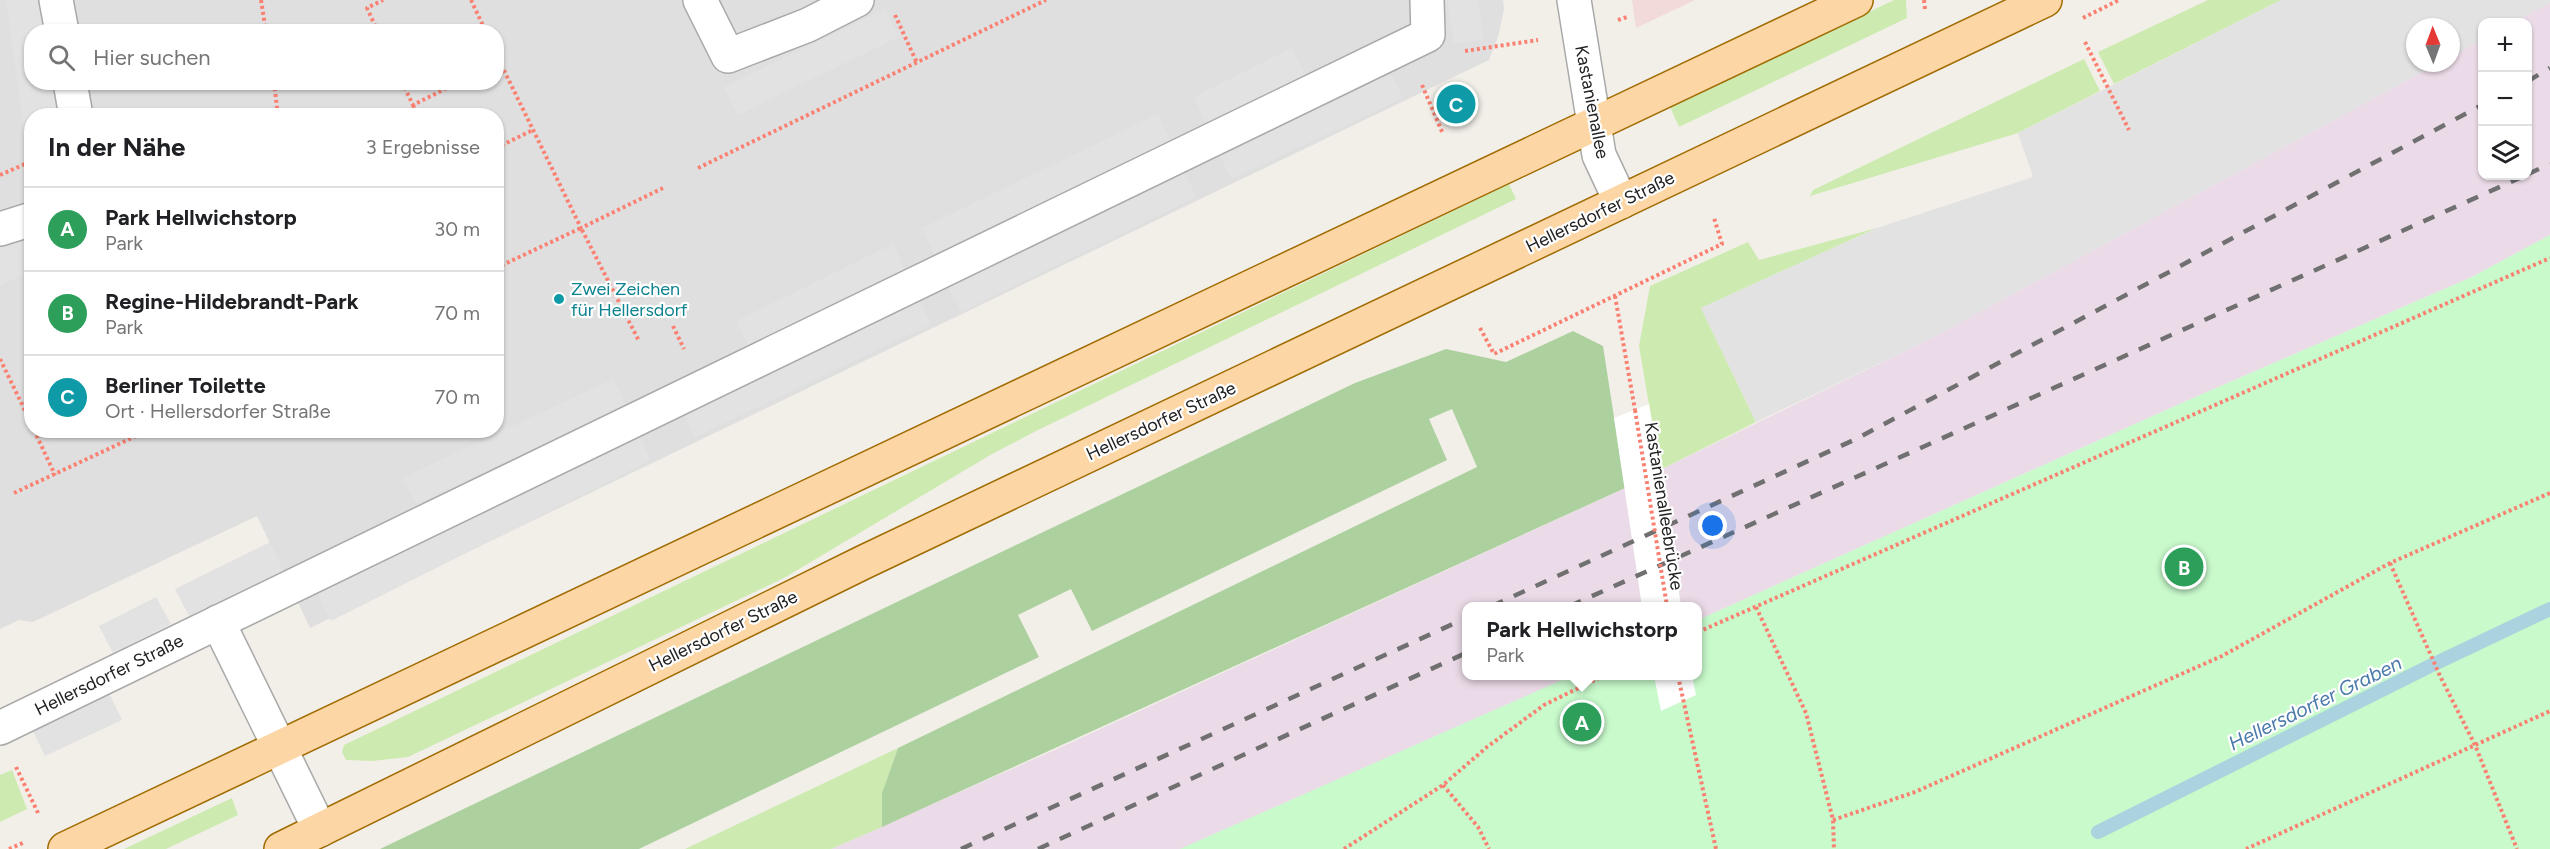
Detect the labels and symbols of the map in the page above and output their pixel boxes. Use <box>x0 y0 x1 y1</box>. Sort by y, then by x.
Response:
north arrow <box>2406 18 2460 72</box>
street label: Kastanienallee <box>1570 43 1614 161</box>
pin: C <box>1436 82 1476 126</box>
street label: Hellersdorfer Straße <box>1522 166 1678 258</box>
place label: Zwei Zeichen für Hellersdorf <box>571 278 688 321</box>
marker: Zwei Zeichen für Hellersdorf <box>552 292 566 306</box>
street label: Hellersdorfer Straße <box>1083 377 1240 465</box>
street label: Kastanienalleebrücke <box>1640 420 1688 592</box>
your location <box>1698 511 1727 540</box>
pin: B <box>2164 544 2204 590</box>
street label: Hellersdorfer Straße <box>645 585 801 677</box>
street label: Hellersdorfer Straße <box>31 629 187 721</box>
water label: Hellersdorfer Graben <box>2224 651 2406 755</box>
pin: A <box>1562 700 1602 744</box>

